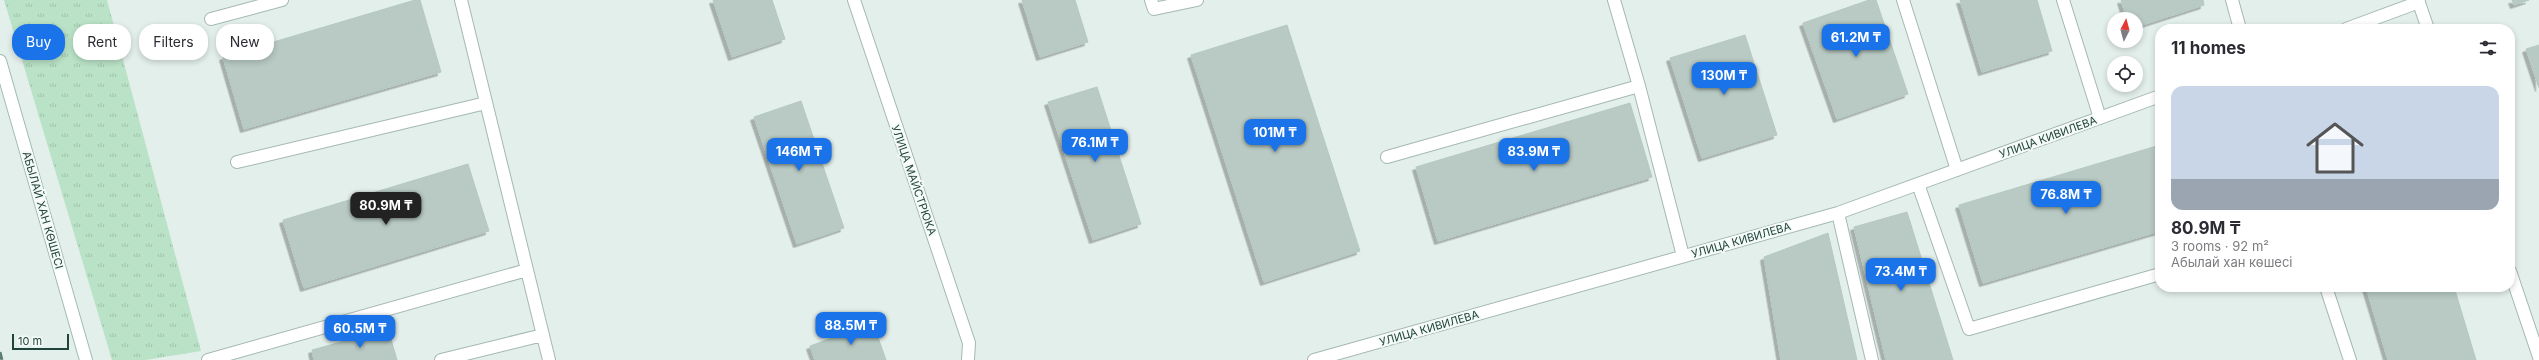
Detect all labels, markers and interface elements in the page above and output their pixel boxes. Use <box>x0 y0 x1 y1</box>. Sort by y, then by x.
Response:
north arrow <box>2107 12 2143 48</box>
map controls <box>2107 12 2143 92</box>
chip: Buy <box>12 24 65 60</box>
chip: Rent <box>73 24 131 60</box>
chip: Filters <box>139 24 208 60</box>
chip: New <box>216 24 274 60</box>
pin: 61.2M ₸ <box>1819 24 1893 58</box>
text: 61.2M ₸ <box>1831 29 1881 45</box>
icon: filters <box>2477 37 2499 59</box>
text: 11 homes <box>2171 38 2246 58</box>
button: locate <box>2107 56 2143 92</box>
pin: 130M ₸ <box>1691 62 1757 96</box>
text: 130M ₸ <box>1701 67 1747 83</box>
icon: home <box>2299 112 2371 184</box>
street label: УЛИЦА КИВИЛЕВА <box>1997 113 2099 161</box>
pin: 101M ₸ <box>1242 119 1308 153</box>
street label: УЛИЦА МАЙСТРЮКА <box>888 123 940 238</box>
text: 101M ₸ <box>1253 124 1297 140</box>
pin: 76.1M ₸ <box>1058 129 1132 163</box>
text: 76.1M ₸ <box>1071 134 1119 150</box>
pin: 146M ₸ <box>766 138 832 172</box>
pin: 83.9M ₸ <box>1497 138 1571 172</box>
text: 146M ₸ <box>776 143 822 159</box>
text: 83.9M ₸ <box>1507 143 1561 159</box>
street label: АБЫЛАЙ ХАН КӨШЕСІ <box>20 150 66 270</box>
pin: 76.8M ₸ <box>2029 181 2103 215</box>
text: 76.8M ₸ <box>2040 186 2092 202</box>
pin: 80.9M ₸ <box>349 192 423 226</box>
text: 80.9M ₸ <box>359 197 413 213</box>
text: 80.9M ₸ <box>2171 218 2241 238</box>
street label: УЛИЦА КИВИЛЕВА <box>1690 219 1793 261</box>
text: 3 rooms · 92 m² <box>2171 238 2269 254</box>
text: Абылай хан көшесі <box>2171 254 2293 270</box>
pin: 73.4M ₸ <box>1864 258 1938 292</box>
text: 73.4M ₸ <box>1875 263 1927 279</box>
street label: УЛИЦА КИВИЛЕВА <box>1378 307 1481 349</box>
pin: 88.5M ₸ <box>814 312 888 346</box>
pin: 60.5M ₸ <box>323 315 397 349</box>
text: 88.5M ₸ <box>824 317 878 333</box>
text: 60.5M ₸ <box>333 320 387 336</box>
scale bar <box>12 332 69 351</box>
text: 10 m <box>18 334 42 348</box>

